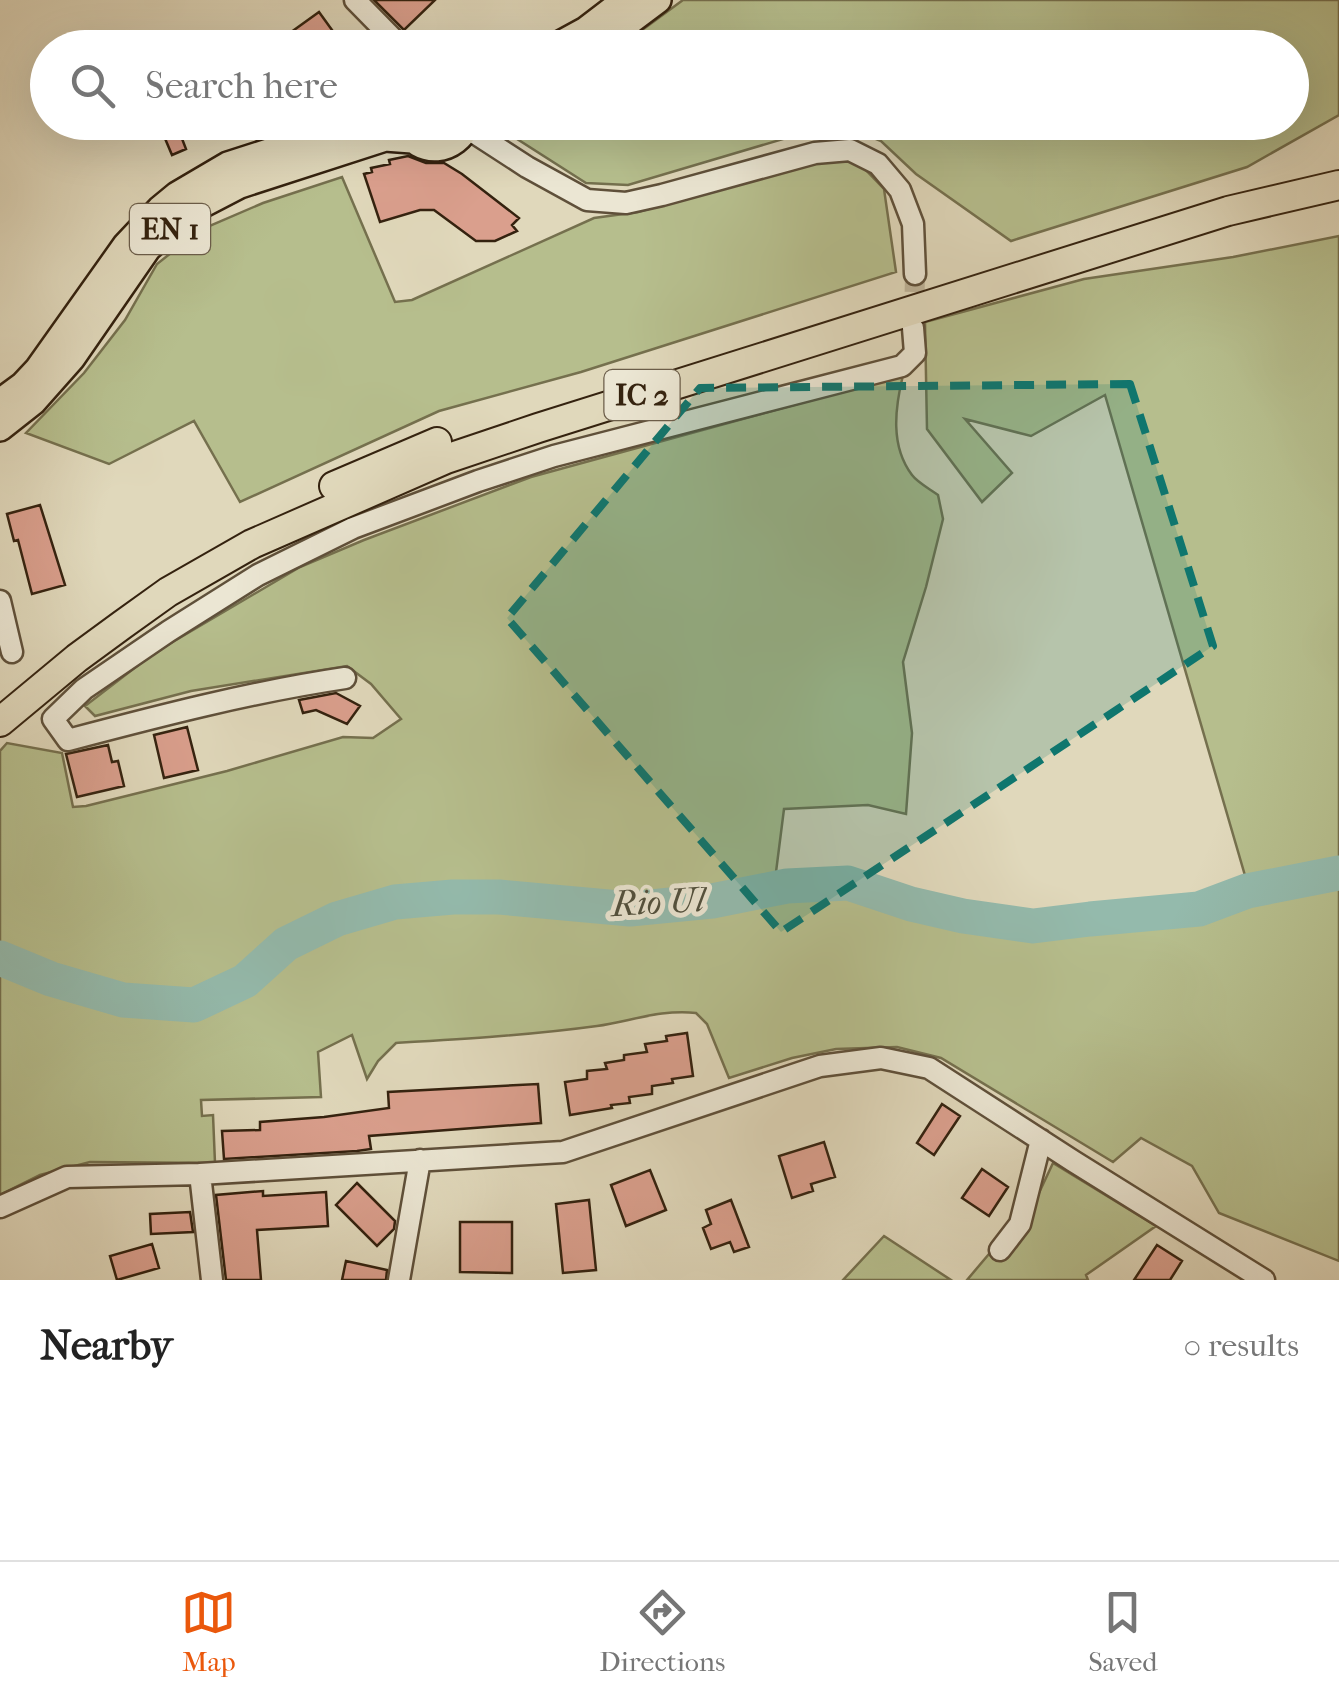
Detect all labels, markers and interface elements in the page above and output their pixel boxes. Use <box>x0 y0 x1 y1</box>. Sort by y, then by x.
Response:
search box <box>30 30 1309 140</box>
icon: search <box>65 58 120 113</box>
text: Search here <box>145 63 338 108</box>
road number: EN 1 <box>130 204 210 254</box>
road number: IC 2 <box>604 370 680 420</box>
water label: Rio Ul <box>609 879 709 925</box>
text: Nearby <box>40 1321 172 1370</box>
text: 0 results <box>1183 1327 1299 1364</box>
tab: Map <box>181 1585 236 1678</box>
tab: Directions <box>599 1585 725 1678</box>
tab: Saved <box>1088 1585 1158 1678</box>

